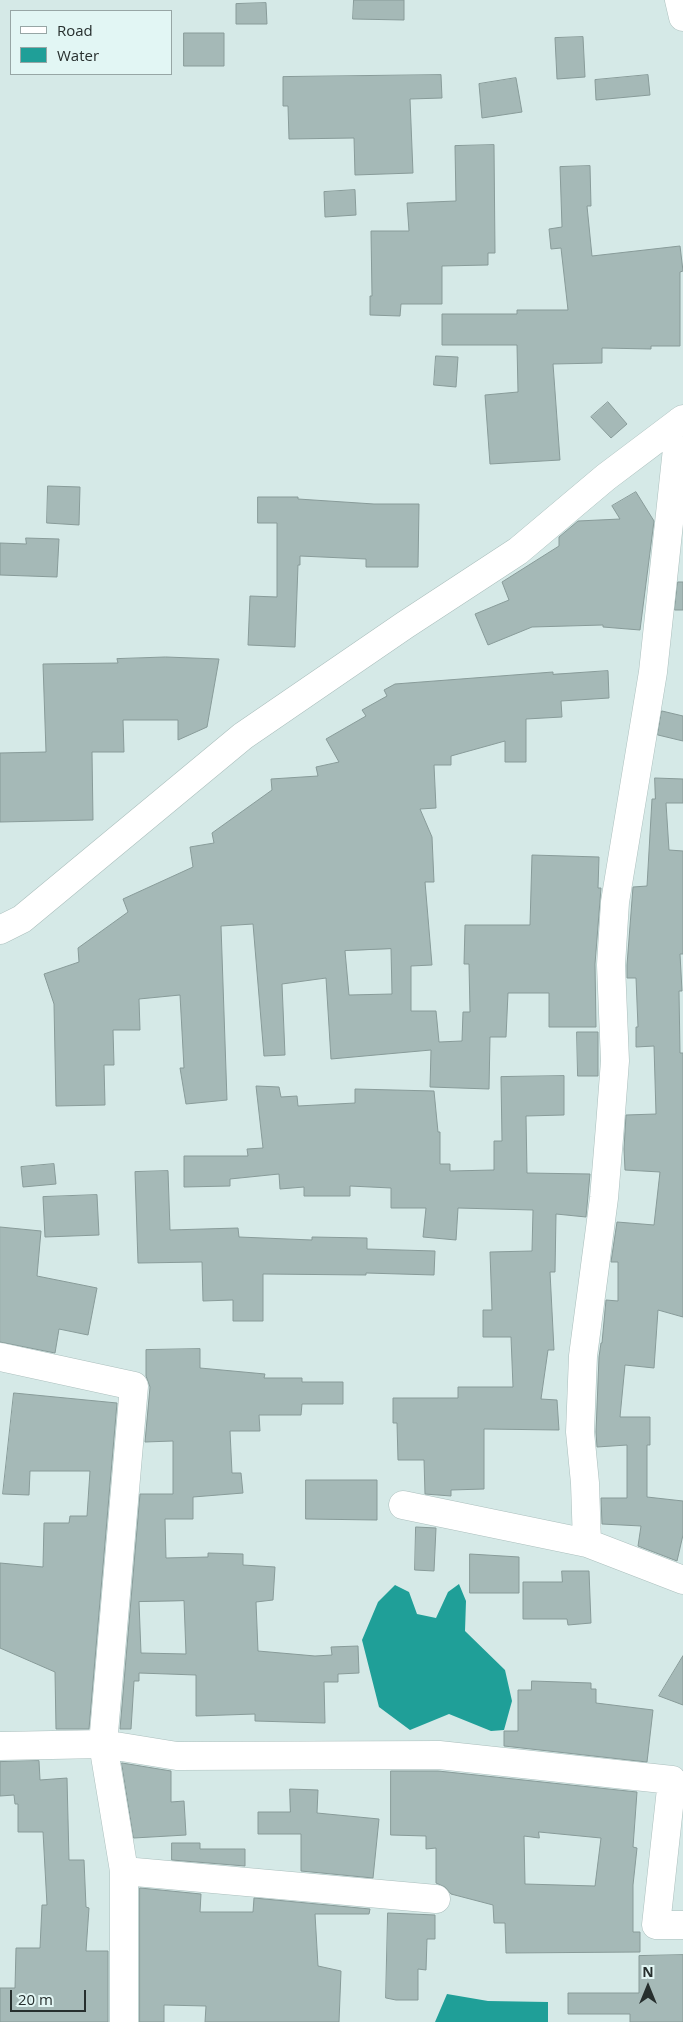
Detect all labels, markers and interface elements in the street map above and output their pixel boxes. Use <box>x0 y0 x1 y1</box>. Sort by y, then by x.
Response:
legend <box>10 10 172 75</box>
text: Road <box>57 20 93 40</box>
text: Water <box>57 45 99 65</box>
north arrow <box>623 1962 673 2012</box>
text: N <box>642 1962 654 1981</box>
scale bar <box>12 1980 89 2012</box>
text: 20 m <box>18 1989 53 2009</box>

